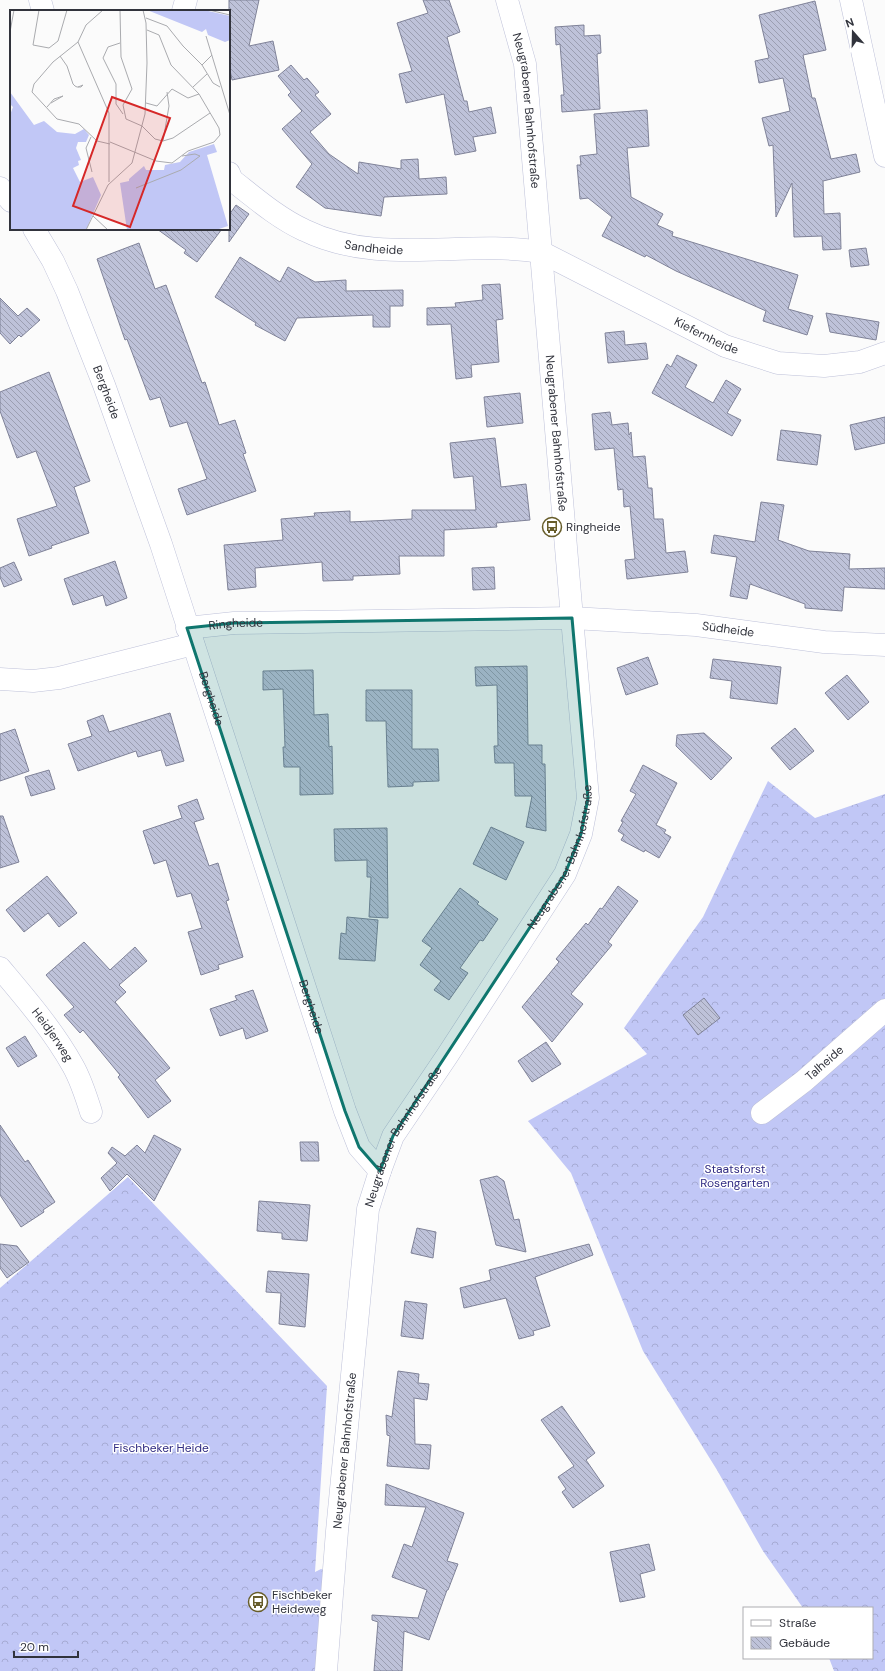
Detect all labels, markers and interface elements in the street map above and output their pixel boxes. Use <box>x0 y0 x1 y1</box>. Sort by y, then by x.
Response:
inset map <box>10 10 230 230</box>
north arrow <box>833 12 873 52</box>
text: N <box>843 15 856 31</box>
street label: Neugrabener Bahnhofstraße <box>509 31 544 189</box>
street label: Sandheide <box>343 236 403 258</box>
street label: Kiefernheide <box>671 313 741 358</box>
street label: Neugrabener Bahnhofstraße <box>542 354 571 512</box>
street label: Bergheide <box>89 363 124 421</box>
bus stop icon: Ringheide <box>541 516 563 538</box>
place label: Ringheide <box>566 519 621 535</box>
street label: Ringheide <box>208 615 263 634</box>
street label: Südheide <box>701 618 755 641</box>
street label: Bergheide <box>195 670 228 728</box>
street label: Neugrabener Bahnhofstraße <box>523 784 596 932</box>
street label: Bergheide <box>295 978 328 1036</box>
street label: Heidjerweg <box>28 1005 77 1065</box>
street label: Talheide <box>802 1042 847 1084</box>
street label: Neugrabener Bahnhofstraße <box>361 1063 446 1209</box>
park label: Staatsforst Rosengarten <box>700 1161 770 1191</box>
street label: Neugrabener Bahnhofstraße <box>329 1372 360 1530</box>
park label: Fischbeker Heide <box>113 1440 209 1456</box>
place label: Fischbeker Heideweg <box>272 1587 333 1617</box>
bus stop icon: Fischbeker Heideweg <box>247 1591 269 1613</box>
legend <box>743 1607 873 1659</box>
text: Straße <box>779 1615 816 1631</box>
scale bar <box>14 1633 78 1659</box>
text: Gebäude <box>779 1635 830 1651</box>
text: 20 m <box>20 1639 49 1655</box>

